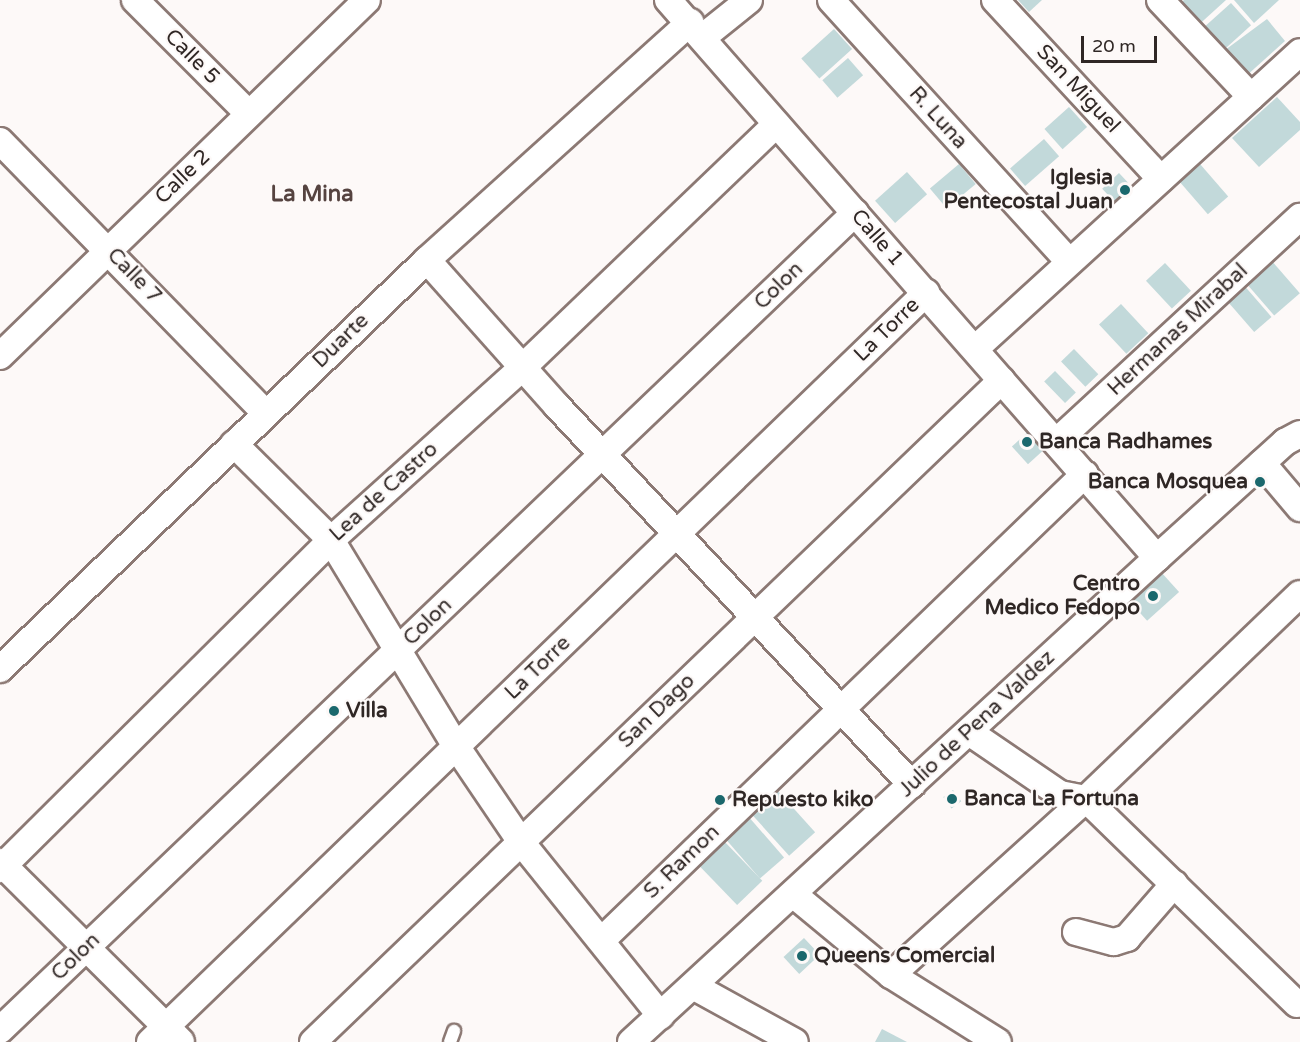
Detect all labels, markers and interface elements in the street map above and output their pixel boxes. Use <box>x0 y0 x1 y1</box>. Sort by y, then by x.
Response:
street label: Calle 5 <box>159 24 225 90</box>
scale bar <box>1084 24 1160 62</box>
text: 20 m <box>1092 35 1136 57</box>
street label: San Miguel <box>1031 40 1125 138</box>
street label: R. Luna <box>903 82 973 154</box>
street label: Calle 2 <box>150 145 216 209</box>
place label: Iglesia Pentecostal Juan <box>943 165 1113 215</box>
district label: La Mina <box>270 182 354 208</box>
marker: Iglesia Pentecostal Juan <box>1118 183 1132 197</box>
street label: Calle 1 <box>845 204 909 272</box>
street label: Calle 7 <box>102 243 166 309</box>
street label: Colon <box>749 257 809 315</box>
street label: Hermanas Mirabal <box>1103 259 1253 401</box>
street label: La Torre <box>849 293 925 367</box>
street label: Duarte <box>308 308 374 374</box>
place label: Banca Radhames <box>1039 429 1212 455</box>
marker: Banca Radhames <box>1020 435 1034 449</box>
street label: Lea de Castro <box>325 437 443 547</box>
place label: Banca Mosquea <box>1088 469 1248 495</box>
marker: Banca Mosquea <box>1253 475 1267 489</box>
place label: Centro Medico Fedopo <box>984 571 1140 621</box>
marker: Centro Medico Fedopo <box>1144 587 1162 605</box>
street label: Colon <box>398 593 458 651</box>
street label: La Torre <box>500 631 576 705</box>
street label: Julio de Pena Valdez <box>894 645 1060 803</box>
street label: San Dago <box>614 668 700 754</box>
place label: Villa <box>346 698 388 724</box>
marker: Villa <box>327 704 341 718</box>
place label: Banca La Fortuna <box>964 786 1139 812</box>
place label: Repuesto kiko <box>732 787 874 813</box>
marker: Banca La Fortuna <box>945 792 959 806</box>
marker: Repuesto kiko <box>713 793 727 807</box>
street label: S. Ramon <box>639 820 725 904</box>
street label: Colon <box>46 928 106 986</box>
place label: Queens Comercial <box>814 943 995 969</box>
marker: Queens Comercial <box>795 949 809 963</box>

